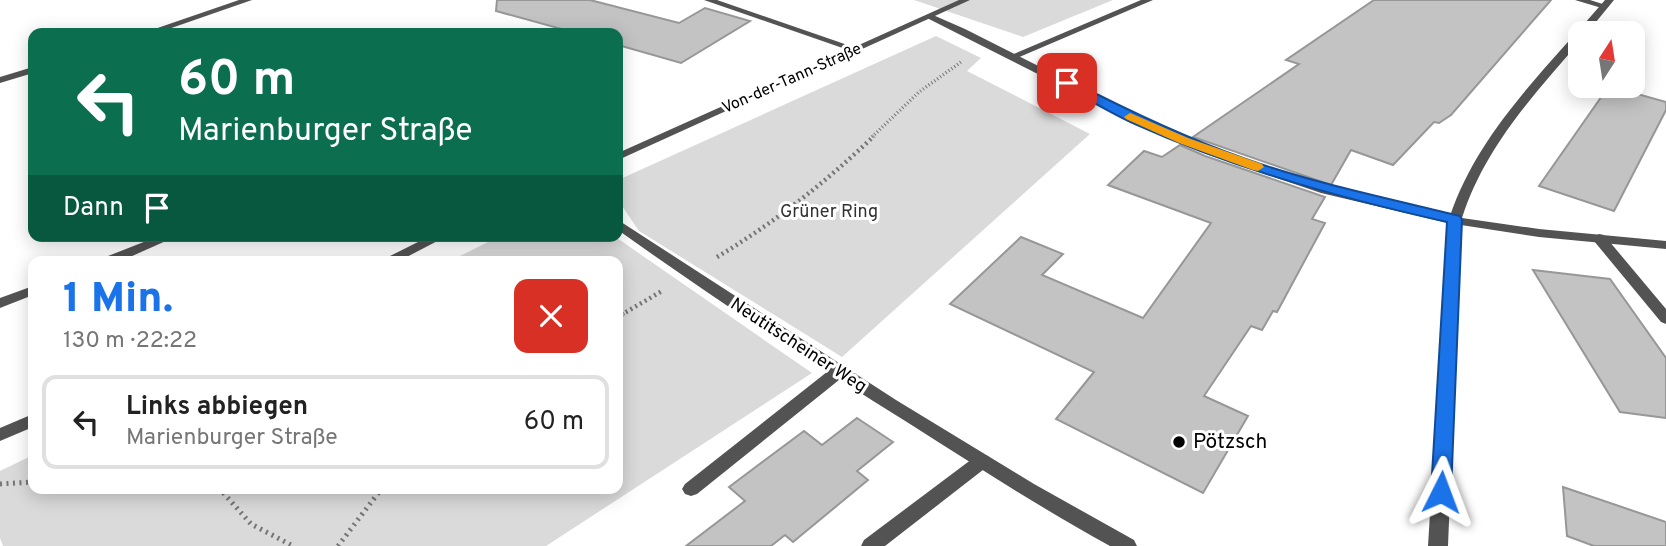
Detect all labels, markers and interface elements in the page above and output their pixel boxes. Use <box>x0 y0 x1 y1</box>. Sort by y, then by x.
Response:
north arrow <box>1568 21 1645 98</box>
map controls <box>1568 21 1645 98</box>
street label: Von-der-Tann-Straße <box>719 39 865 119</box>
text: 60 m <box>178 51 296 113</box>
pin <box>1037 53 1097 113</box>
icon: left <box>63 56 154 147</box>
icon: arrive <box>1048 64 1086 102</box>
text: Marienburger Straße <box>178 112 472 152</box>
icon: arrive <box>138 189 176 227</box>
text: Dann <box>63 192 124 225</box>
park label: Grüner Ring <box>780 201 878 224</box>
text: 1 Min. <box>63 274 173 327</box>
button: close <box>514 279 588 353</box>
street label: Neutitscheiner Weg <box>725 293 871 399</box>
text: 130 m · 22:22 <box>63 327 197 356</box>
text: Links abbiegen <box>126 391 308 424</box>
icon: left <box>67 403 105 441</box>
text: 60 m <box>524 406 584 439</box>
text: Marienburger Straße <box>126 424 338 453</box>
place label: Pötzsch <box>1193 429 1267 456</box>
marker: Pötzsch <box>1171 434 1187 450</box>
position arrow <box>1404 455 1478 529</box>

